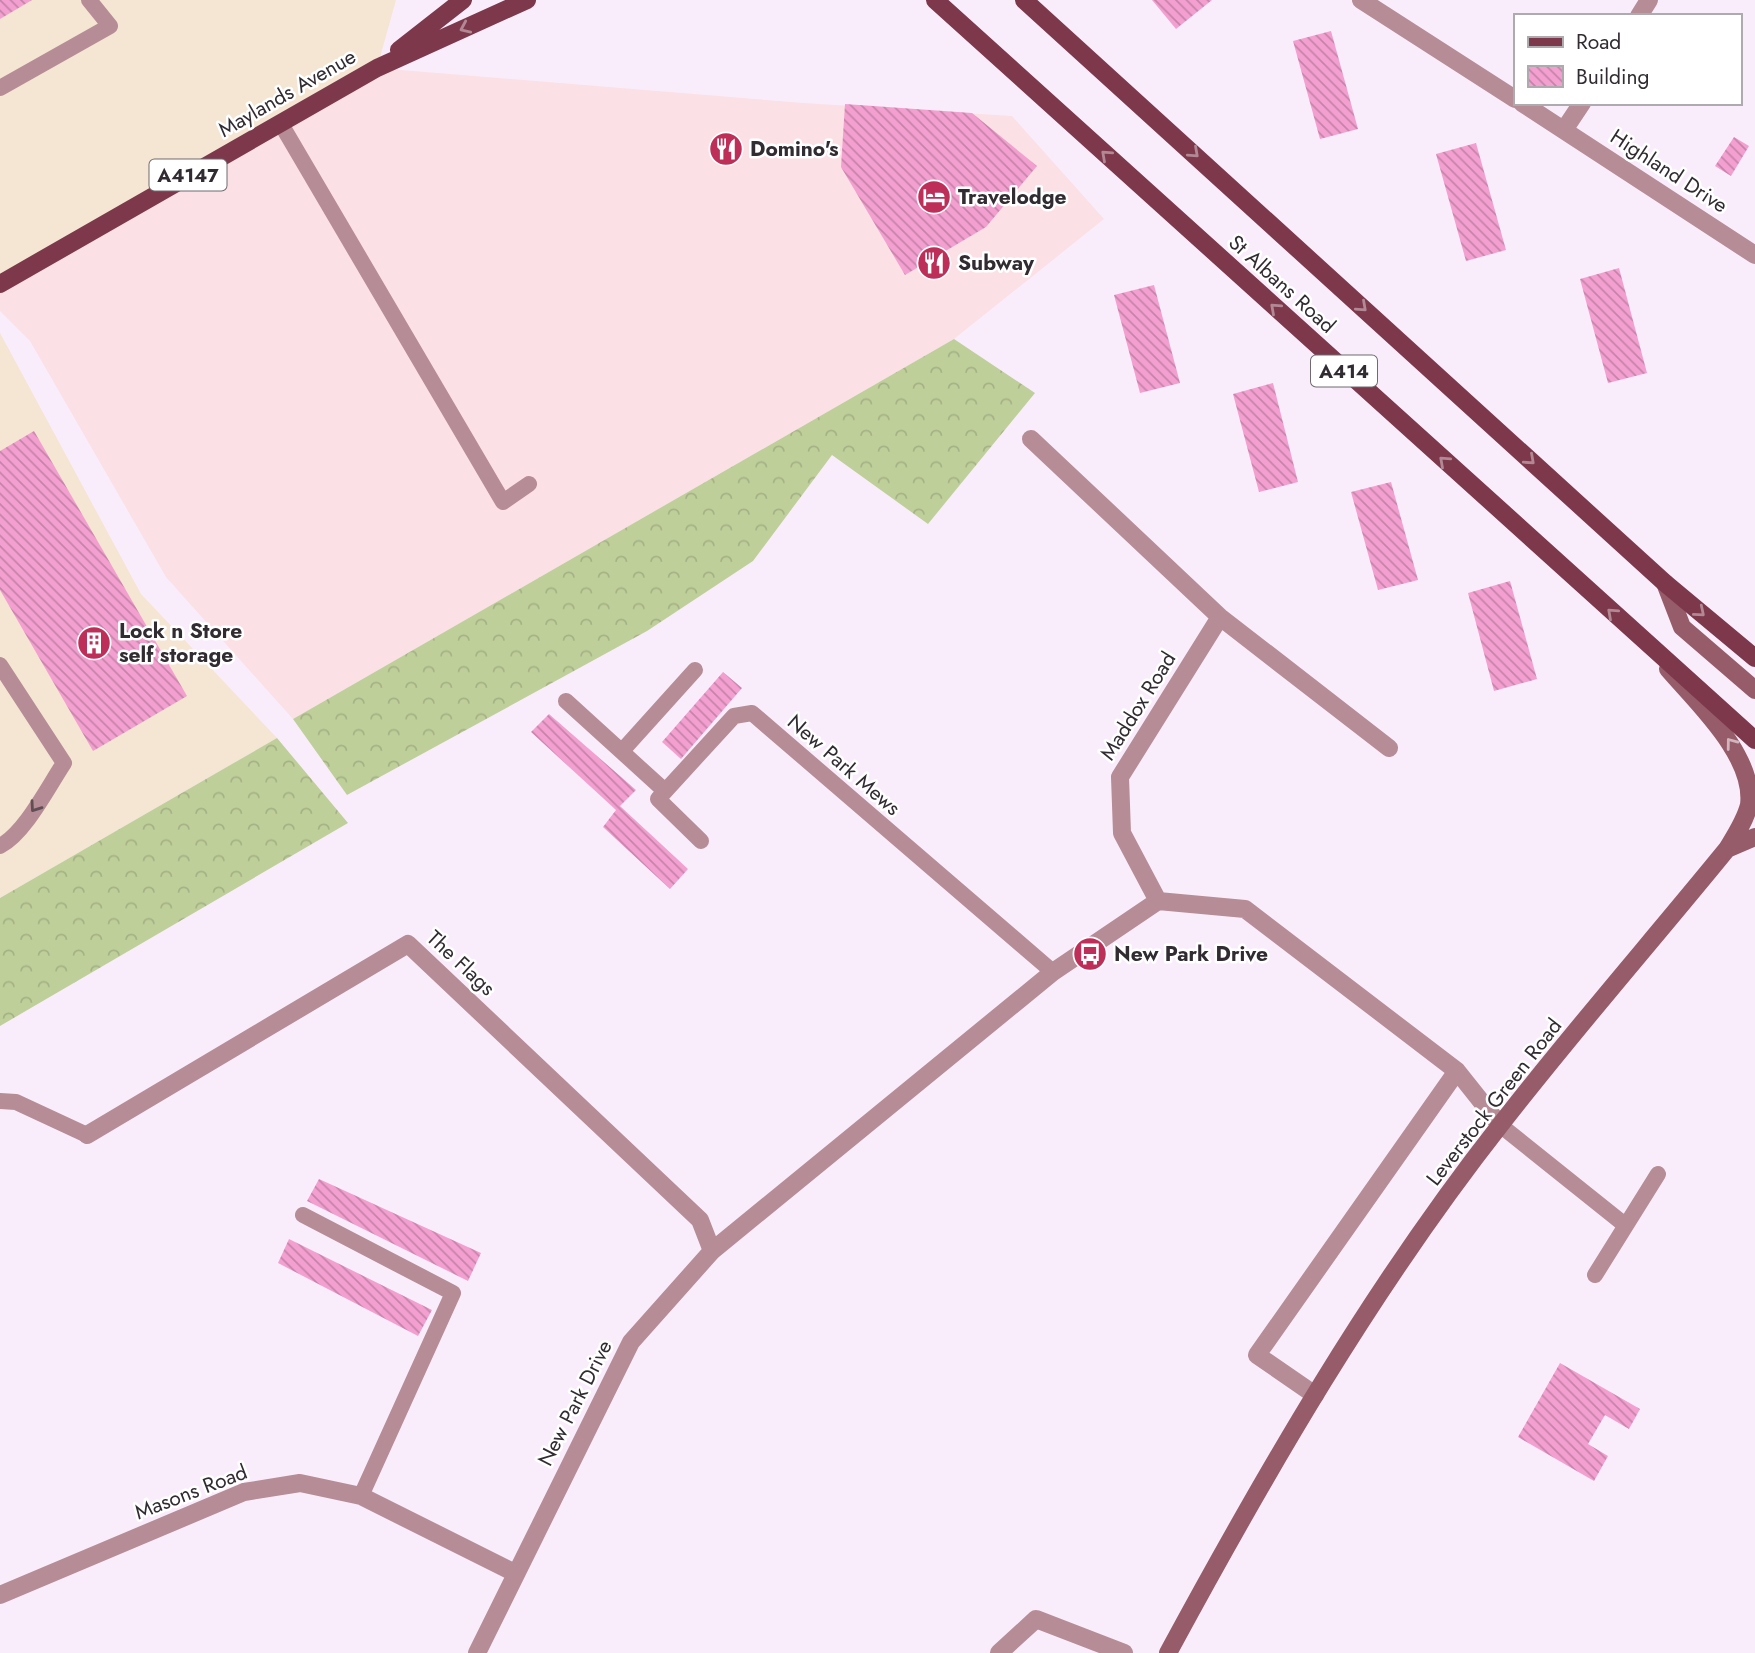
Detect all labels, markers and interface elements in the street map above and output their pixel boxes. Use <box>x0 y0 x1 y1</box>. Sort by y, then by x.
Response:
legend <box>1514 14 1741 105</box>
one-way arrow <box>460 20 472 34</box>
text: Road <box>1576 27 1621 57</box>
street label: Maylands Avenue <box>213 41 361 145</box>
text: Building <box>1576 62 1649 92</box>
street label: Highland Drive <box>1604 122 1734 220</box>
restaurant icon: Domino's <box>707 130 745 168</box>
place label: Domino's <box>750 134 839 164</box>
one-way arrow <box>1186 145 1199 157</box>
one-way arrow <box>1101 151 1114 164</box>
road number: A4147 <box>150 160 227 190</box>
hotel icon: Travelodge <box>915 178 953 216</box>
place label: Travelodge <box>958 182 1067 212</box>
street label: St Albans Road <box>1222 228 1342 340</box>
restaurant icon: Subway <box>915 244 953 282</box>
place label: Subway <box>958 248 1035 278</box>
one-way arrow <box>1354 298 1367 311</box>
one-way arrow <box>1270 304 1283 316</box>
road number: A414 <box>1311 356 1377 386</box>
one-way arrow <box>1522 452 1535 464</box>
one-way arrow <box>1439 457 1452 469</box>
one-way arrow <box>1691 604 1704 616</box>
one-way arrow <box>1607 609 1620 622</box>
place label: Lock n Store self storage <box>119 616 242 670</box>
building icon: Lock n Store self storage <box>75 624 113 662</box>
street label: Maddox Road <box>1093 646 1183 766</box>
street label: New Park Mews <box>781 707 907 823</box>
one-way arrow <box>1726 738 1739 750</box>
one-way arrow <box>31 799 43 812</box>
street label: The Flags <box>420 923 502 1003</box>
bus stop icon: New Park Drive <box>1071 935 1109 973</box>
place label: New Park Drive <box>1114 939 1268 969</box>
street label: Leverstock Green Road <box>1419 1012 1569 1192</box>
street label: New Park Drive <box>530 1335 620 1471</box>
street label: Masons Road <box>130 1457 252 1527</box>

